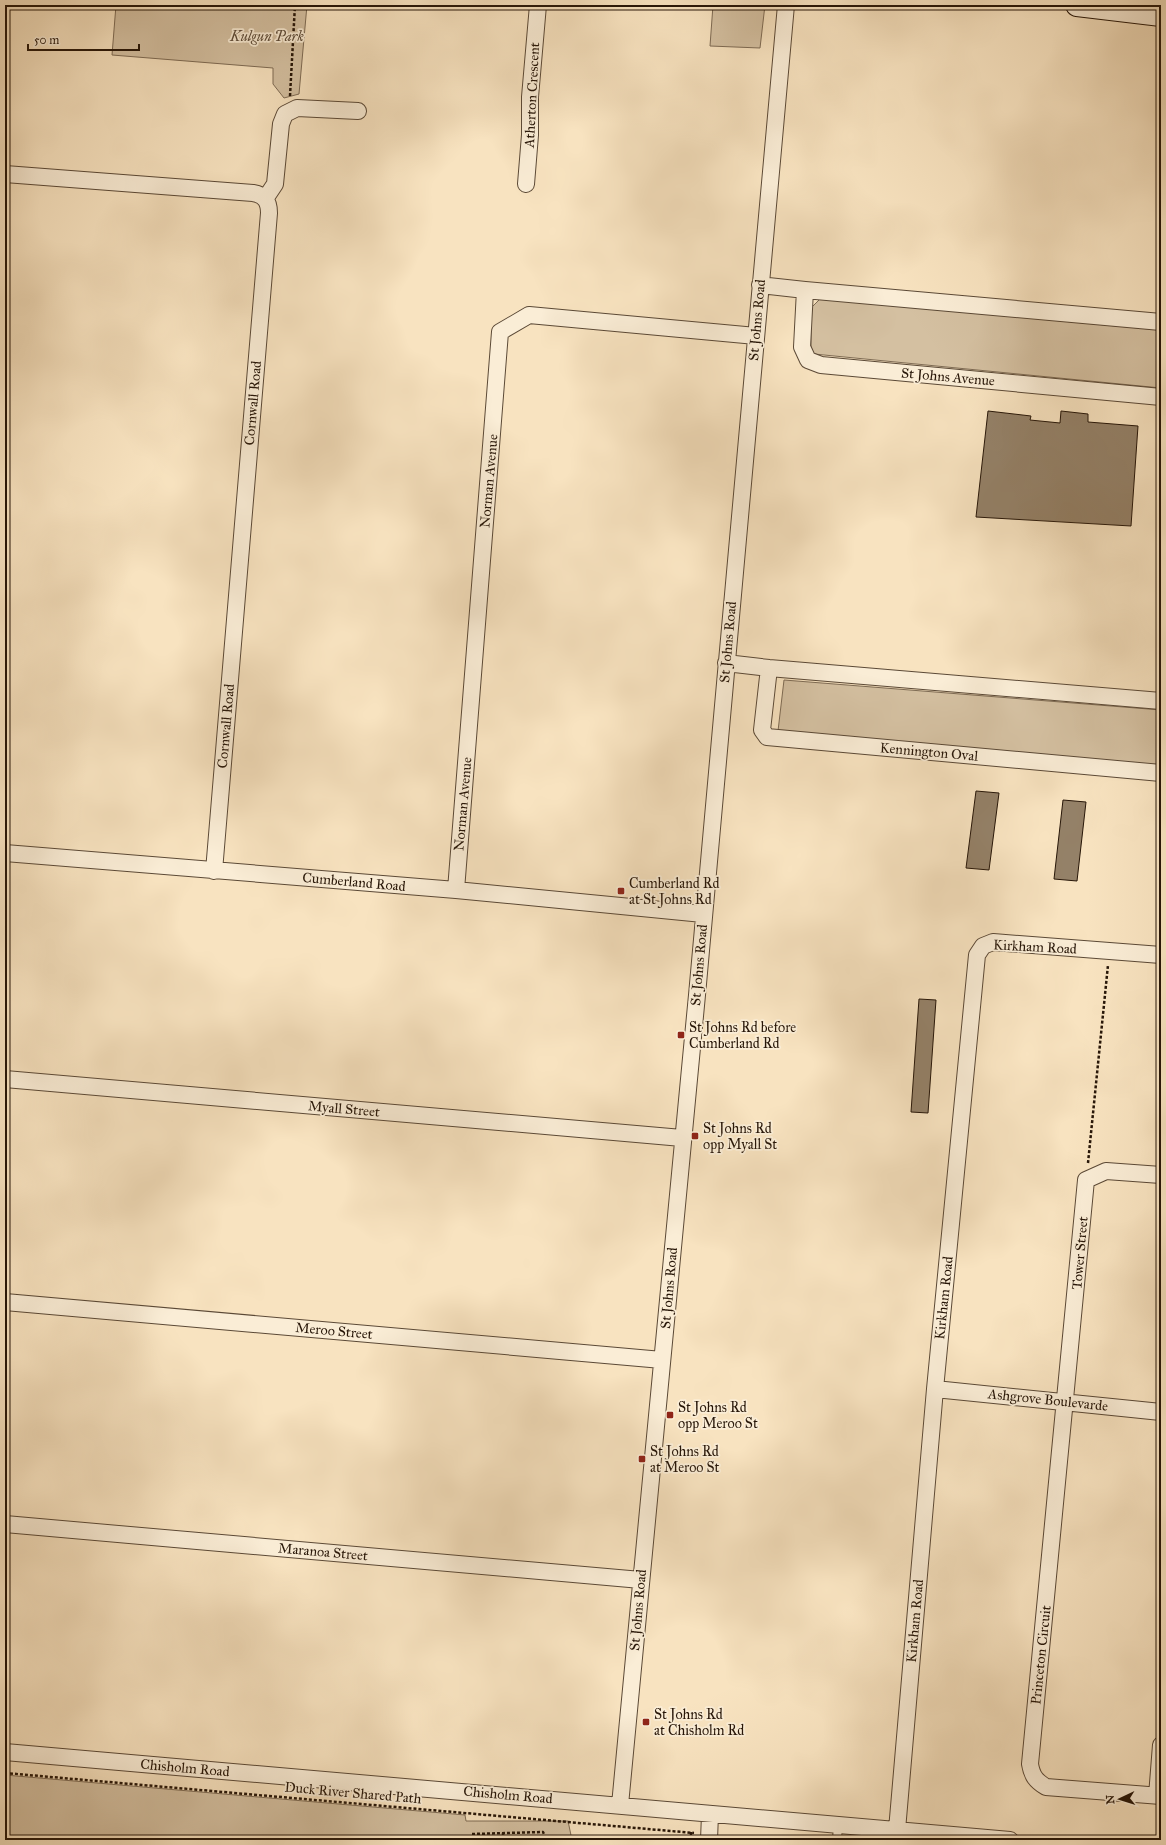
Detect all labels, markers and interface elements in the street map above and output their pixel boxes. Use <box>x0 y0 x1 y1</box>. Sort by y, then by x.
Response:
scale bar <box>28 26 139 52</box>
park label: Kulgun Park <box>229 28 304 45</box>
text: 50 m <box>34 33 59 47</box>
street label: Atherton Crescent <box>521 42 543 149</box>
street label: St Johns Road <box>745 279 770 362</box>
street label: Cornwall Road <box>241 360 265 446</box>
street label: St Johns Avenue <box>900 364 996 391</box>
street label: Norman Avenue <box>476 433 502 529</box>
street label: St Johns Road <box>716 601 741 684</box>
street label: Cornwall Road <box>214 683 238 769</box>
street label: Kennington Oval <box>879 739 979 765</box>
street label: Norman Avenue <box>450 756 476 852</box>
street label: Cumberland Road <box>302 869 406 895</box>
place label: Cumberland Rd at St Johns Rd <box>629 875 720 909</box>
marker: Cumberland Rd at St Johns Rd <box>616 886 626 896</box>
street label: St Johns Road <box>687 924 712 1007</box>
street label: Kirkham Road <box>993 936 1077 958</box>
place label: St Johns Rd before Cumberland Rd <box>689 1019 796 1052</box>
marker: St Johns Rd before Cumberland Rd <box>676 1030 686 1040</box>
street label: Myall Street <box>307 1097 381 1121</box>
place label: St Johns Rd opp Myall St <box>703 1120 777 1153</box>
marker: St Johns Rd opp Myall St <box>690 1131 700 1141</box>
street label: Tower Street <box>1068 1216 1092 1290</box>
street label: St Johns Road <box>657 1247 682 1330</box>
street label: Kirkham Road <box>931 1255 957 1341</box>
street label: Meroo Street <box>295 1319 373 1343</box>
street label: Ashgrove Boulevarde <box>986 1385 1109 1415</box>
place label: St Johns Rd opp Meroo St <box>678 1399 758 1432</box>
marker: St Johns Rd opp Meroo St <box>665 1410 675 1420</box>
place label: St Johns Rd at Meroo St <box>650 1443 720 1476</box>
marker: St Johns Rd at Meroo St <box>637 1454 647 1464</box>
street label: Maranoa Street <box>277 1540 369 1564</box>
street label: St Johns Road <box>626 1569 651 1652</box>
street label: Kirkham Road <box>903 1579 927 1663</box>
street label: Princeton Circuit <box>1027 1604 1055 1705</box>
place label: St Johns Rd at Chisholm Rd <box>654 1706 744 1739</box>
marker: St Johns Rd at Chisholm Rd <box>641 1717 651 1727</box>
street label: Chisholm Road <box>140 1756 230 1780</box>
street label: Duck River Shared Path <box>284 1779 422 1807</box>
north arrow <box>1100 1779 1140 1819</box>
street label: Chisholm Road <box>463 1783 553 1807</box>
text: N <box>1104 1794 1117 1805</box>

